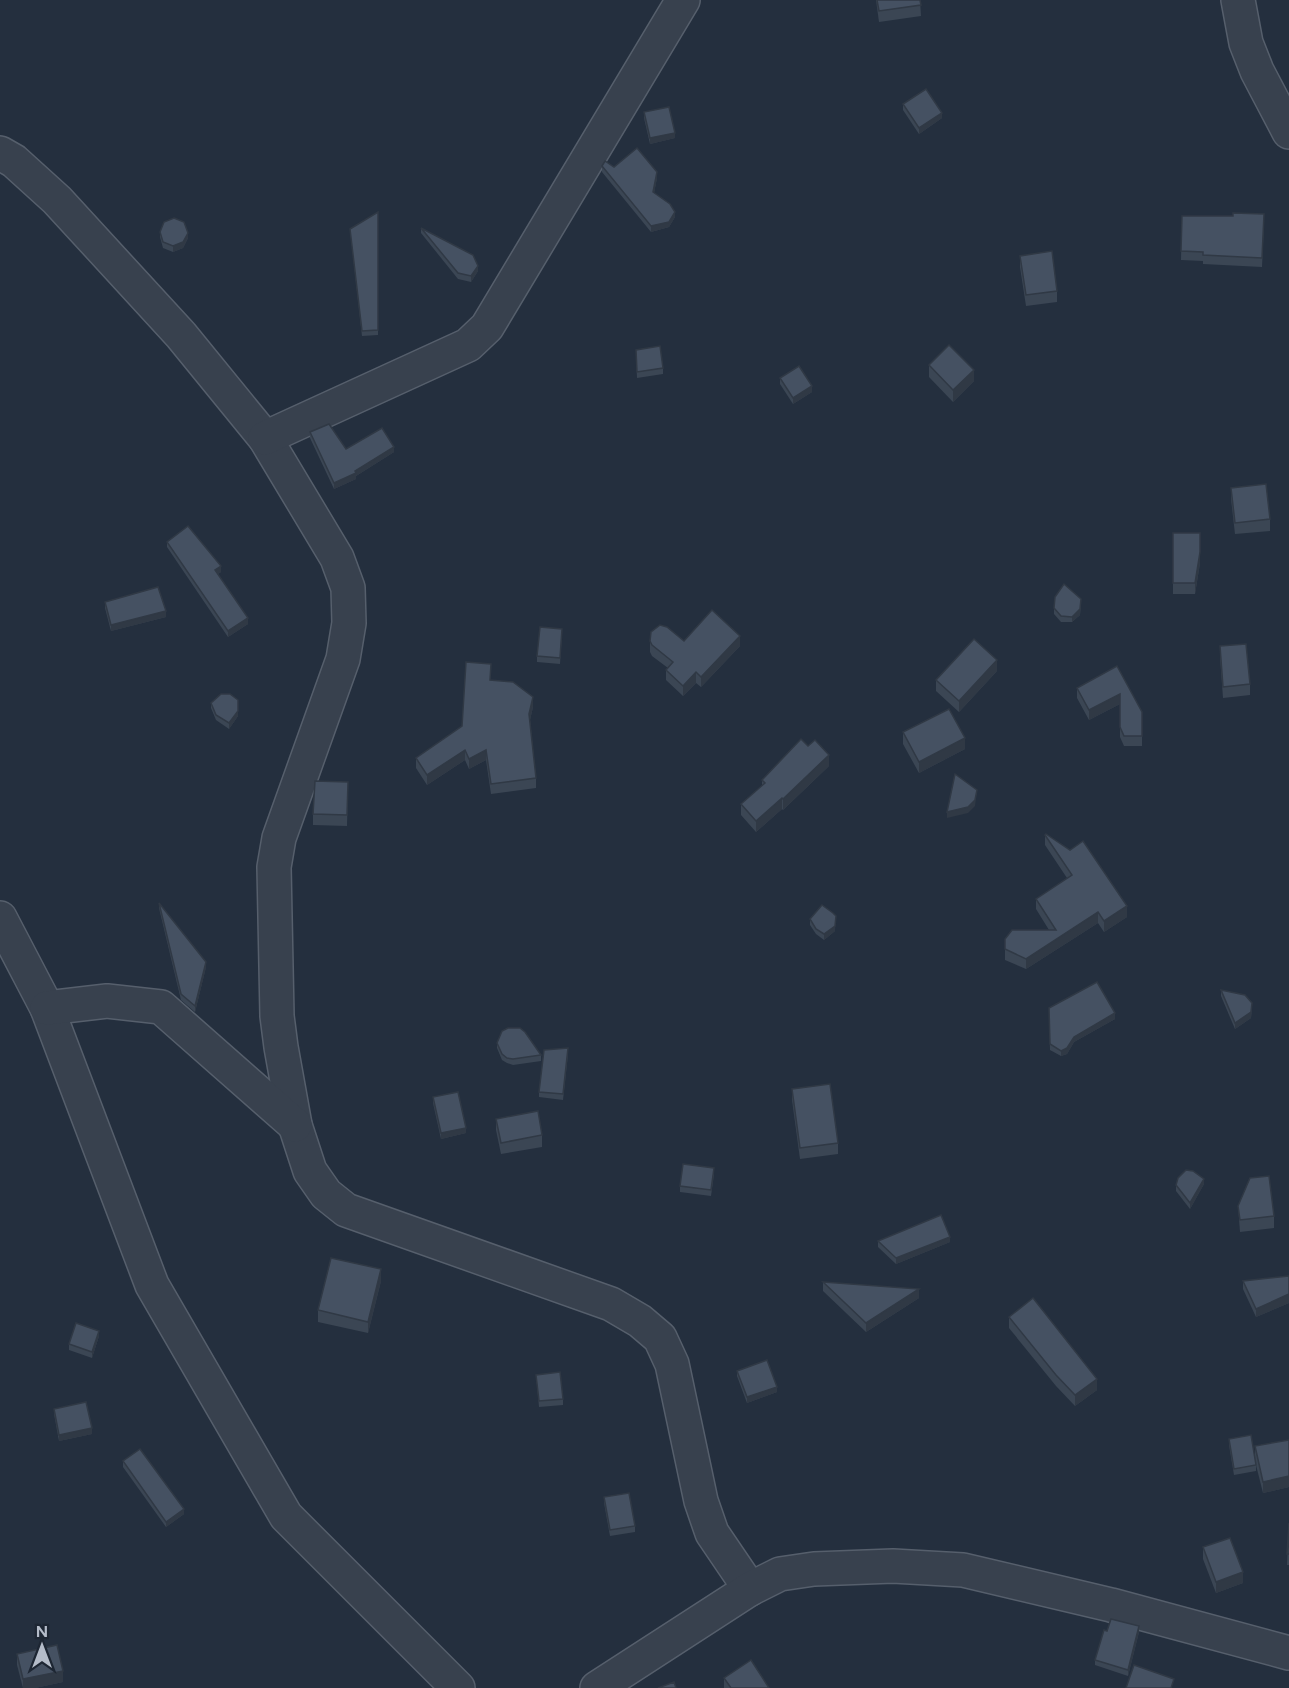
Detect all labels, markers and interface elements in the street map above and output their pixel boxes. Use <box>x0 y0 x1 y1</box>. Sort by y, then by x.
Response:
north arrow <box>12 1616 72 1676</box>
text: N <box>36 1622 48 1641</box>

